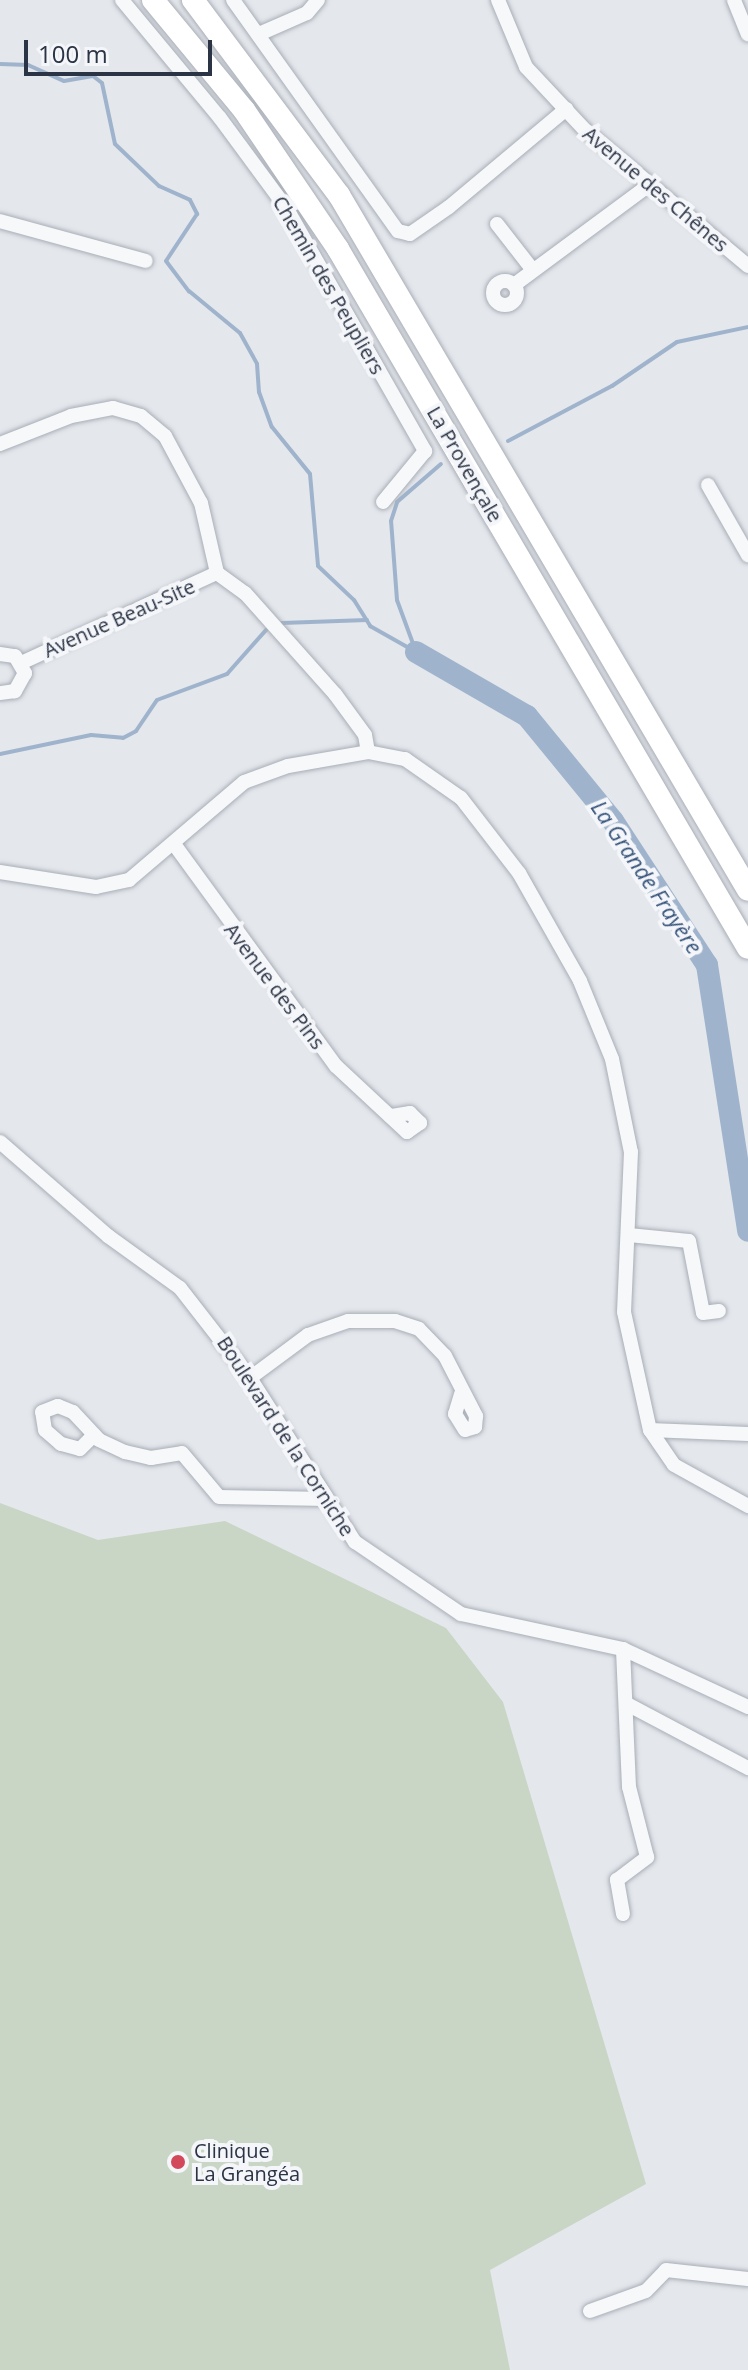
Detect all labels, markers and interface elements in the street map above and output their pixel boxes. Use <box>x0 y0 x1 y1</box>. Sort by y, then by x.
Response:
scale bar <box>28 24 216 74</box>
text: 100 m <box>38 37 108 70</box>
street label: Avenue des Chênes <box>579 121 733 257</box>
street label: Chemin des Peupliers <box>268 191 390 379</box>
street label: La Provençale <box>422 402 508 526</box>
street label: Avenue Beau-Site <box>40 574 198 662</box>
water label: La Grande Frayère <box>586 795 708 959</box>
street label: Avenue des Pins <box>220 918 330 1054</box>
street label: Boulevard de la Corniche <box>212 1332 360 1540</box>
place label: Clinique La Grangéa <box>194 2138 300 2185</box>
marker: Clinique La Grangéa <box>169 2153 187 2171</box>

